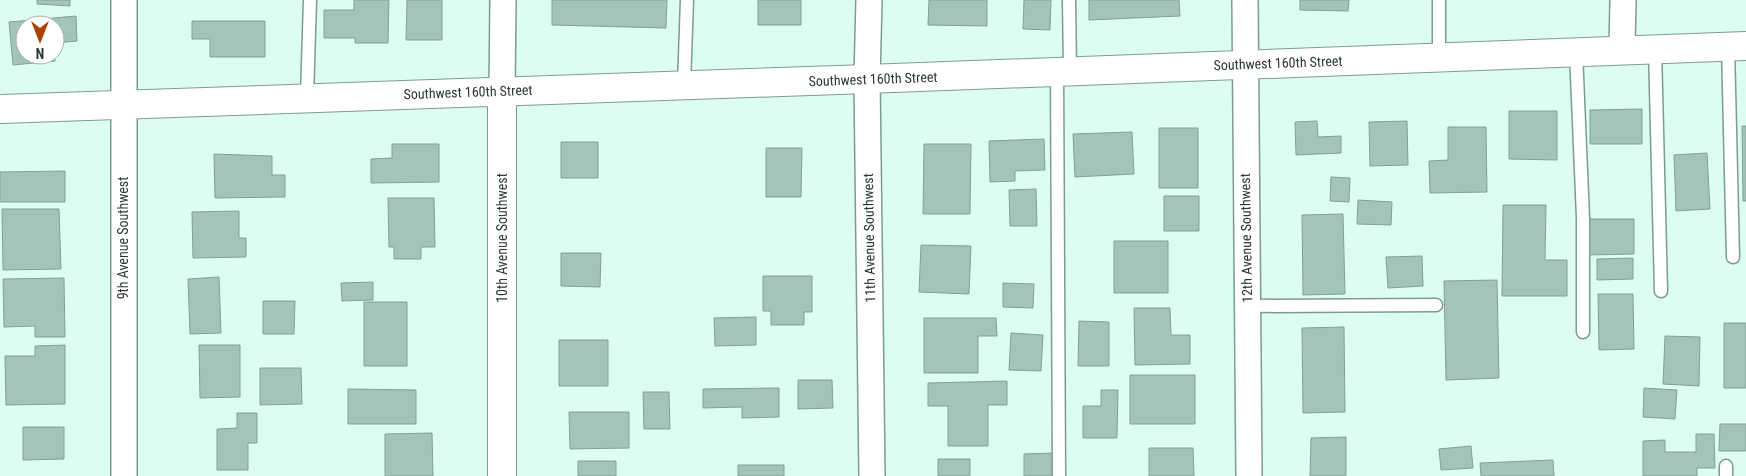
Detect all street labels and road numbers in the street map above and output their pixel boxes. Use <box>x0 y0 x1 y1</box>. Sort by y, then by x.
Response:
street label: Southwest 160th Street <box>1213 53 1343 73</box>
street label: Southwest 160th Street <box>808 69 938 89</box>
street label: Southwest 160th Street <box>403 82 533 102</box>
street label: 10th Avenue Southwest <box>494 173 510 303</box>
street label: 11th Avenue Southwest <box>860 173 878 303</box>
street label: 12th Avenue Southwest <box>1237 173 1255 303</box>
street label: 9th Avenue Southwest <box>115 177 131 299</box>

